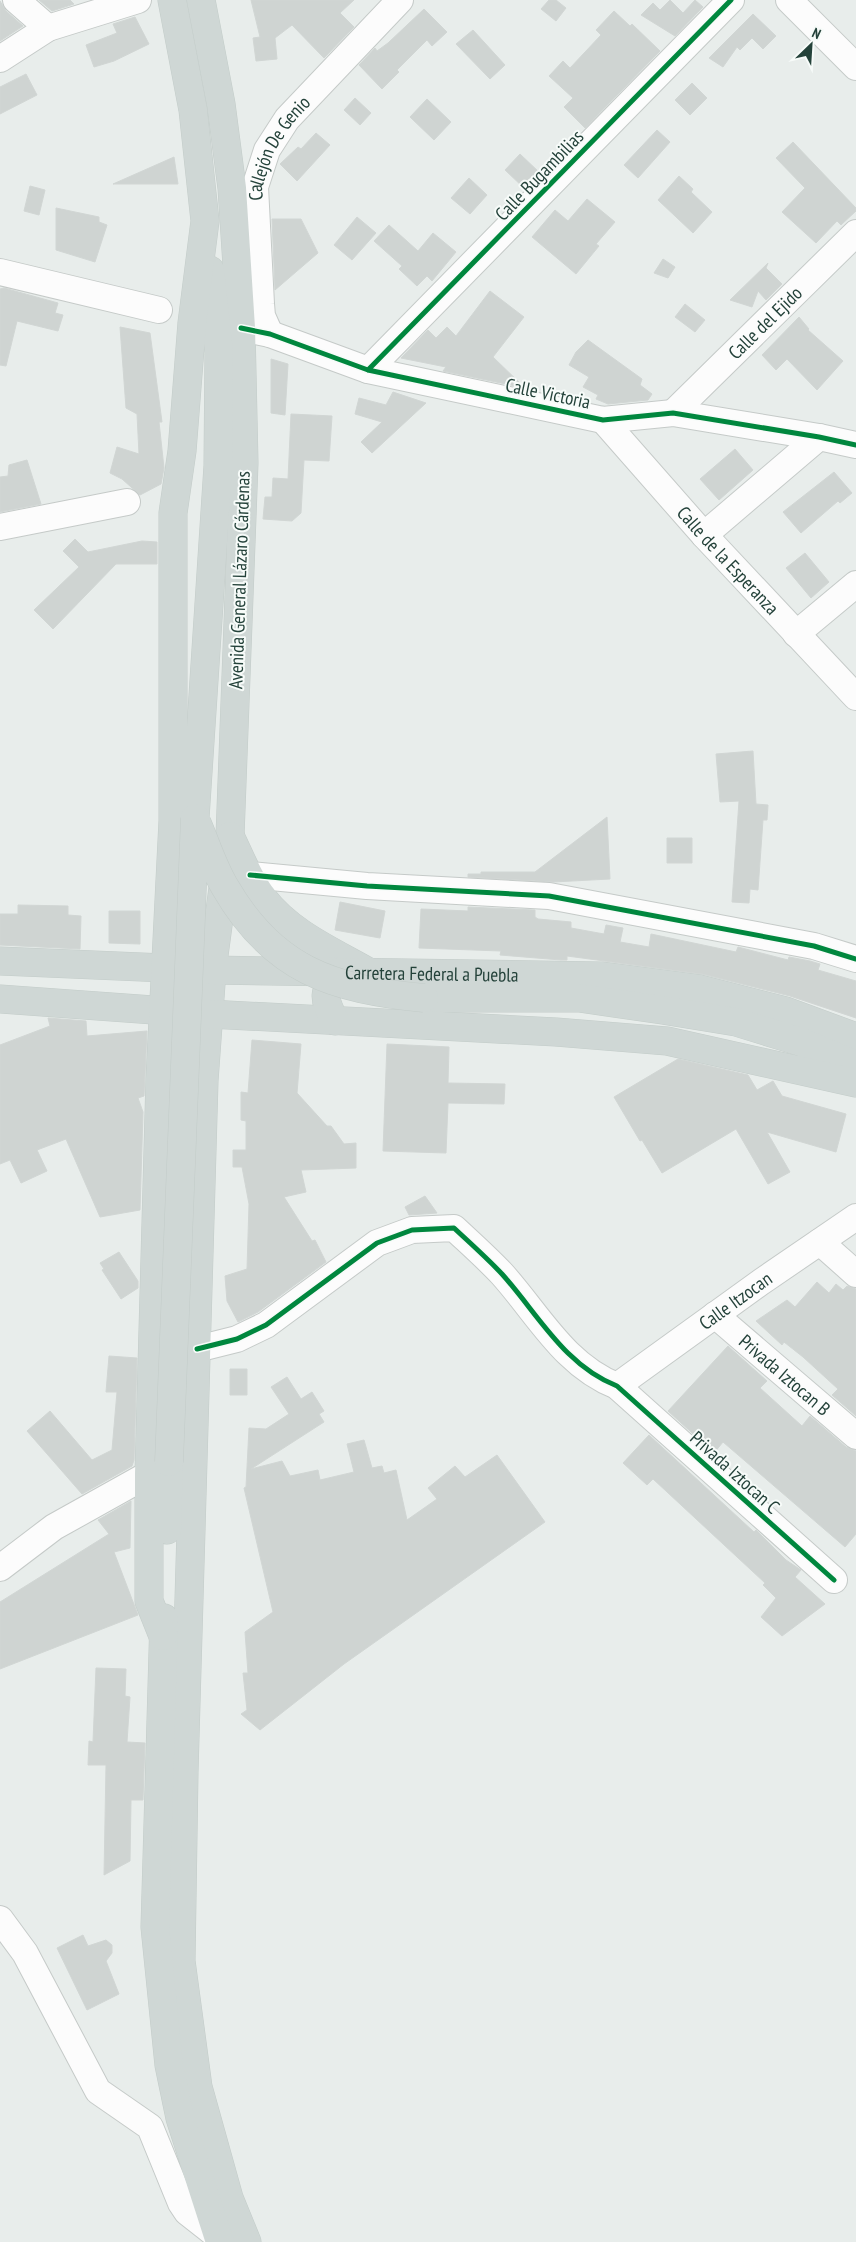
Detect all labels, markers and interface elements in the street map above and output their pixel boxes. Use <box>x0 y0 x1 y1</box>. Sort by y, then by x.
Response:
north arrow <box>786 20 836 70</box>
text: N <box>809 23 824 43</box>
street label: Callejón De Genio <box>243 90 315 201</box>
street label: Calle Bugambilias <box>490 125 588 225</box>
street label: Calle del Ejido <box>723 281 807 364</box>
street label: Calle Victoria <box>503 372 593 414</box>
street label: Avenida General Lázaro Cárdenas <box>223 471 255 689</box>
street label: Calle de la Esperanza <box>672 501 784 620</box>
street label: Carretera Federal a Puebla <box>345 960 519 987</box>
street label: Calle Itzocan <box>694 1266 776 1335</box>
street label: Privada Iztocan B <box>734 1329 835 1421</box>
street label: Privada Iztocan C <box>685 1426 785 1519</box>

